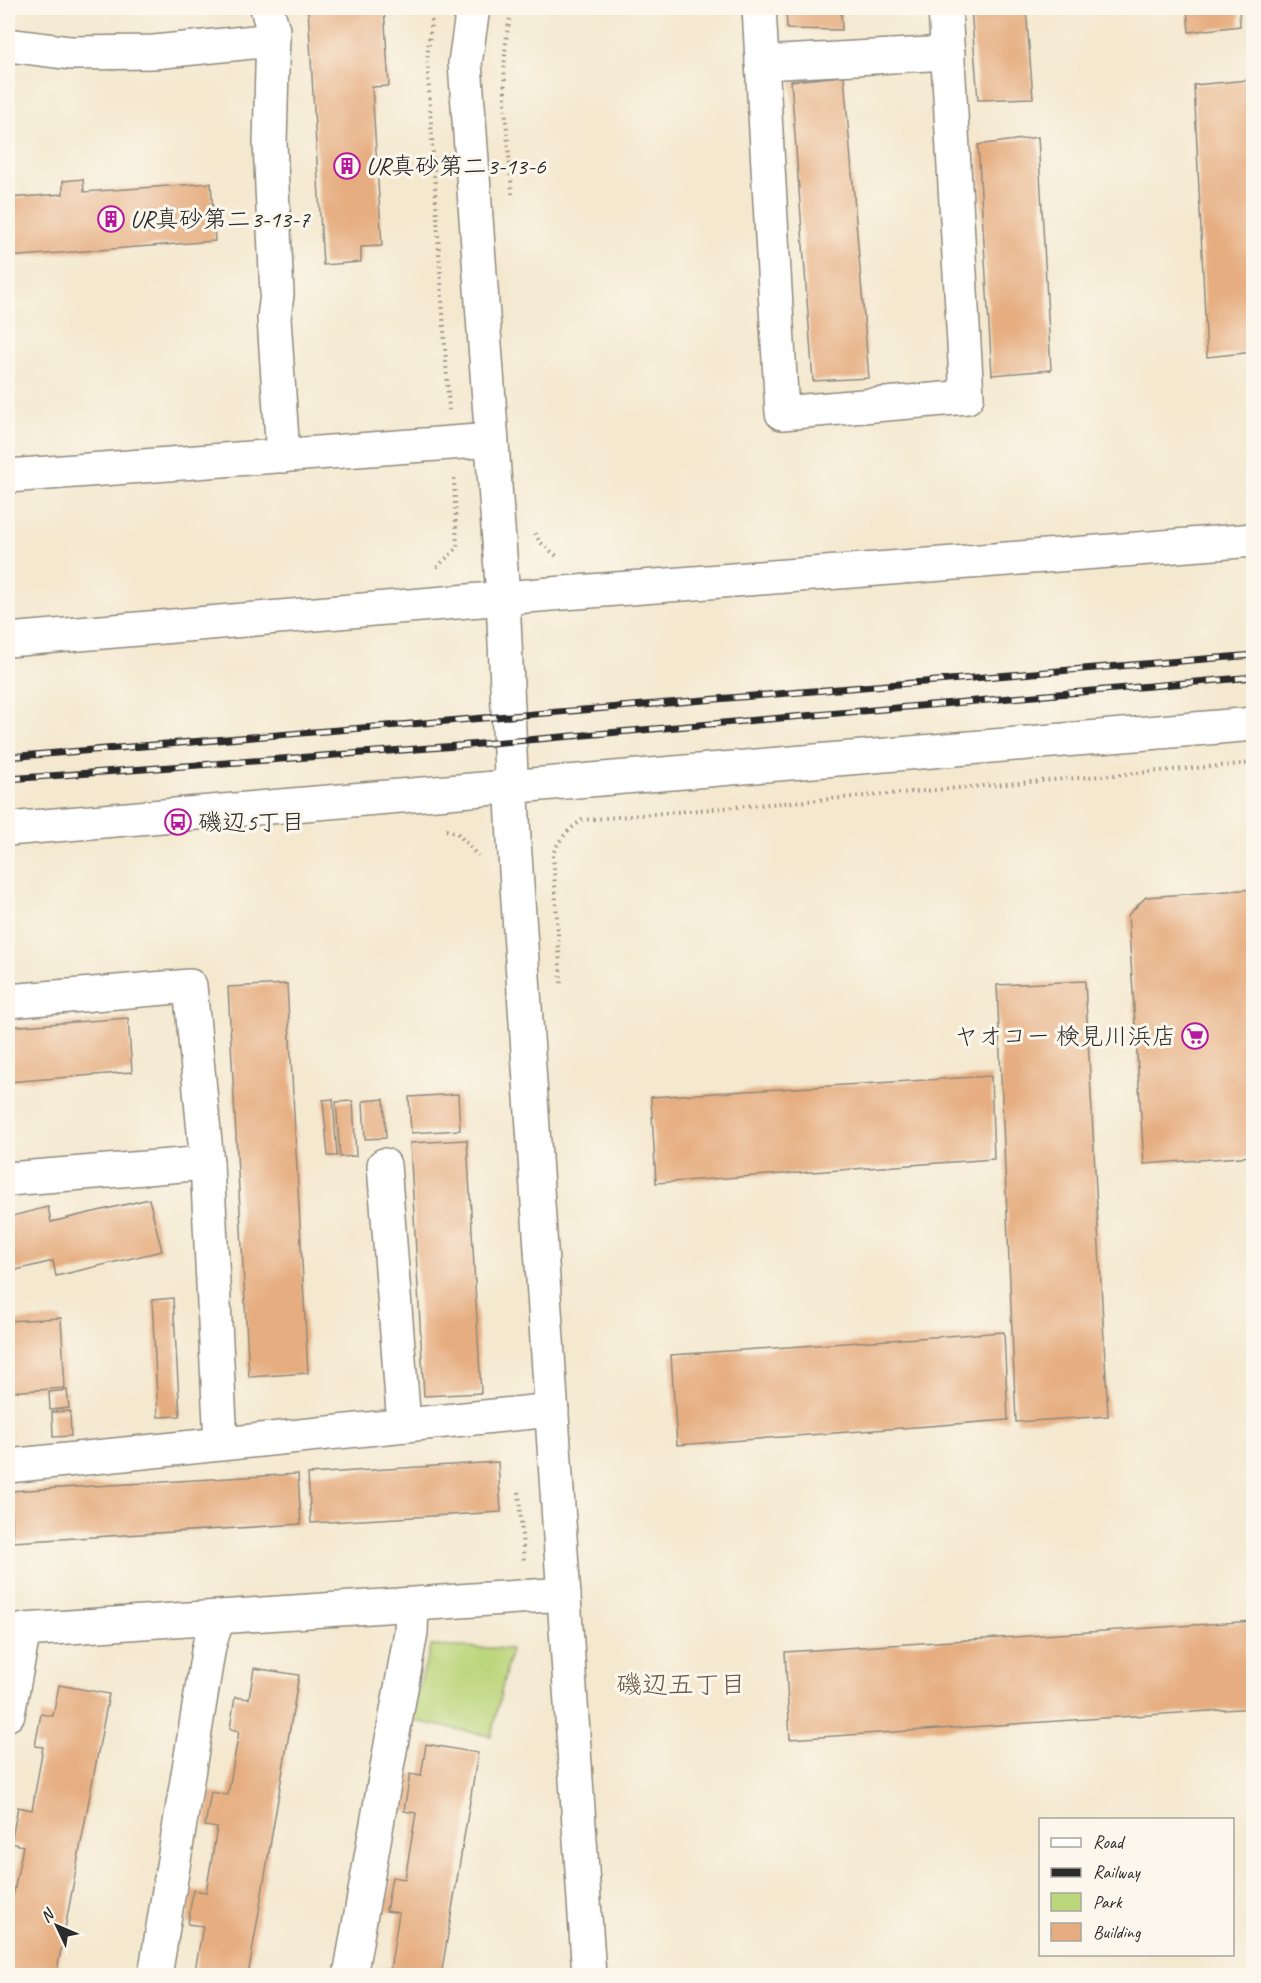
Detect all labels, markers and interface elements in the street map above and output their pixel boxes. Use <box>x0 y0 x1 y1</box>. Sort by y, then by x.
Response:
building icon: UR真砂第二3-13-6 <box>332 151 362 181</box>
place label: UR真砂第二3-13-6 <box>366 151 547 181</box>
building icon: UR真砂第二3-13-7 <box>96 204 126 234</box>
place label: UR真砂第二3-13-7 <box>130 204 311 234</box>
bus stop icon: 磯辺5丁目 <box>163 807 193 837</box>
place label: 磯辺5丁目 <box>198 807 305 837</box>
place label: ヤオコー 検見川浜店 <box>954 1021 1176 1051</box>
supermarket icon: ヤオコー 検見川浜店 <box>1180 1021 1210 1051</box>
district label: 磯辺五丁目 <box>616 1668 746 1701</box>
legend <box>1039 1818 1234 1956</box>
text: Road <box>1093 1831 1126 1853</box>
text: Railway <box>1093 1861 1141 1883</box>
text: Park <box>1093 1891 1123 1913</box>
north arrow <box>27 1896 87 1956</box>
text: N <box>36 1904 60 1927</box>
text: Building <box>1093 1921 1142 1943</box>

